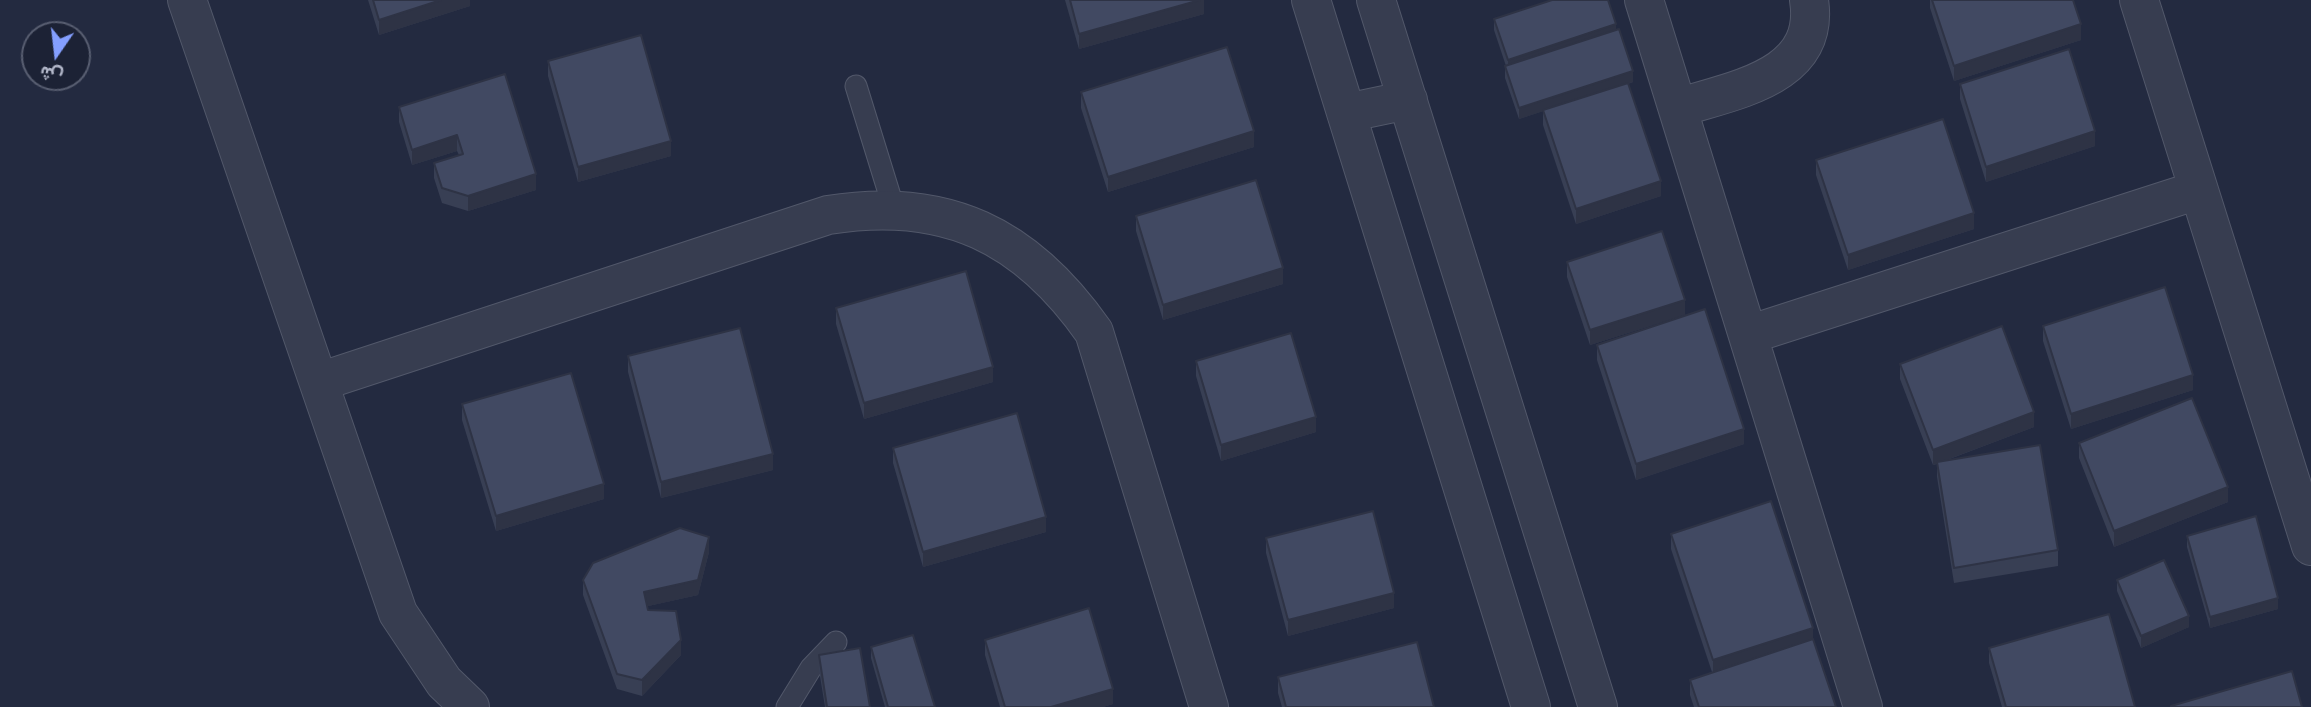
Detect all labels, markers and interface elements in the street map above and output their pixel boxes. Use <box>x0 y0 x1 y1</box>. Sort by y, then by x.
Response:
north arrow <box>21 21 91 91</box>
text: ش <box>37 59 66 90</box>

